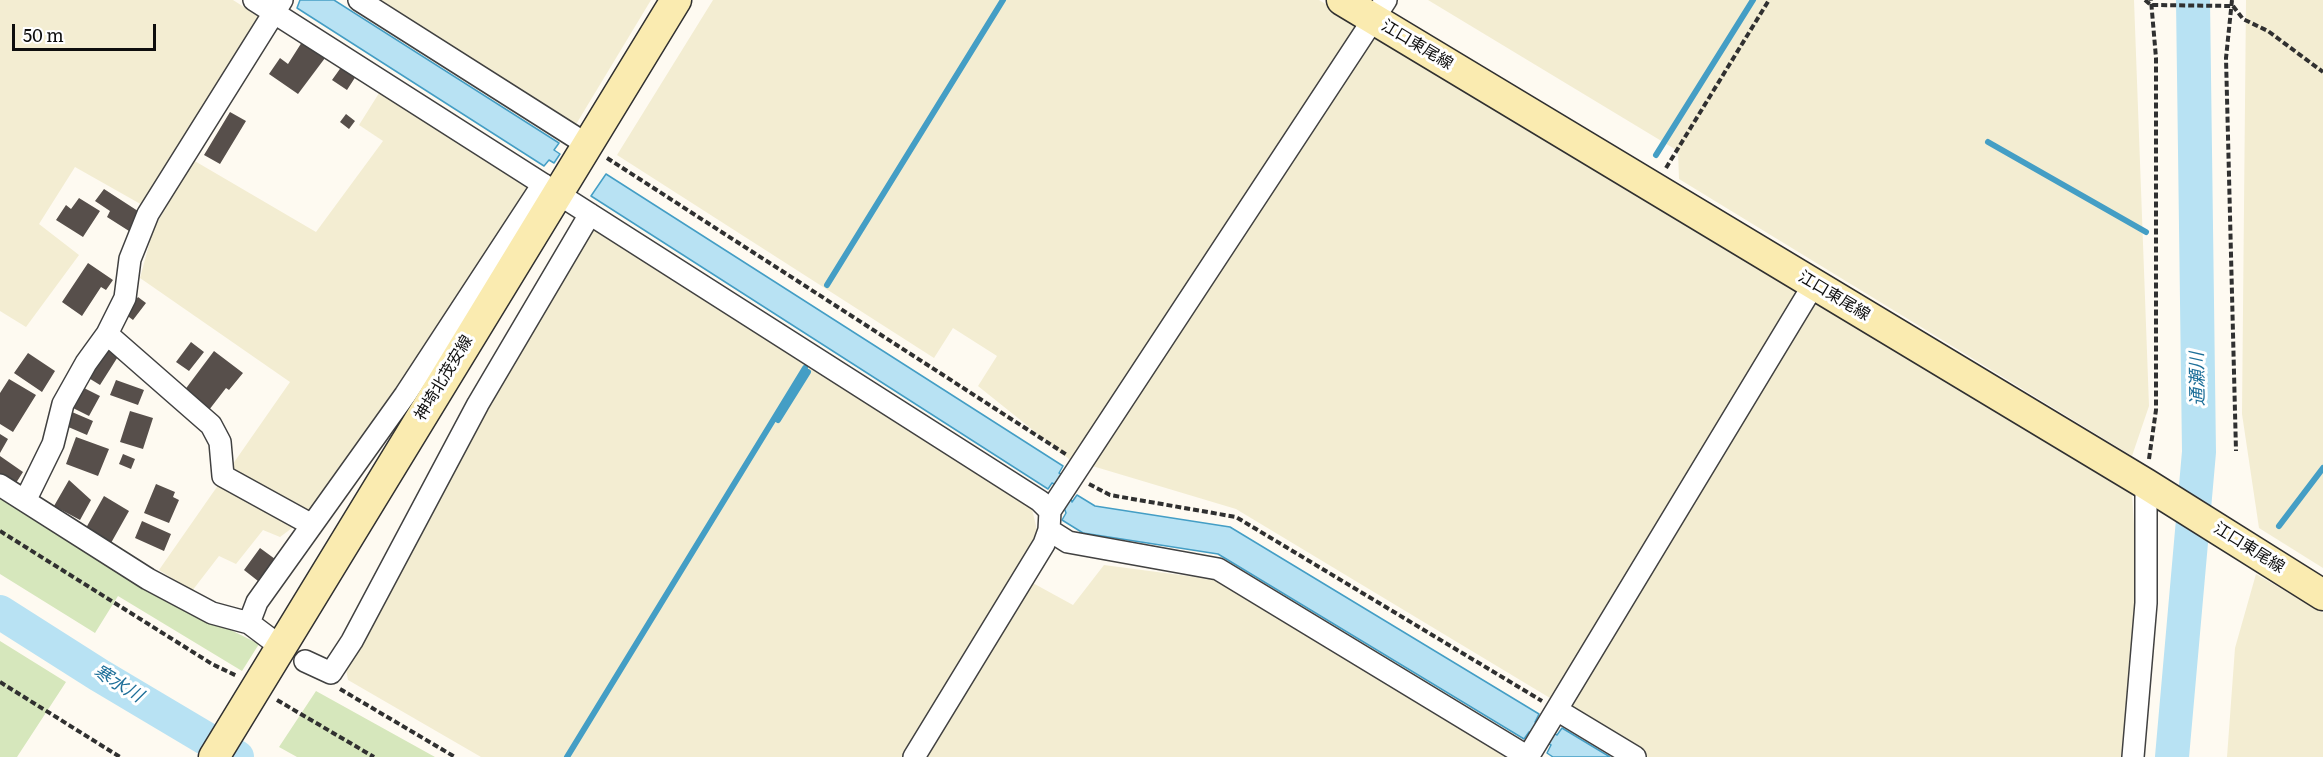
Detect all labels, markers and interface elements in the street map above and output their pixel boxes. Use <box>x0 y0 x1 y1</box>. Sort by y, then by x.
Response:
scale bar <box>15 12 159 50</box>
street label: 江口東尾線 <box>1378 16 1456 74</box>
text: 50 m <box>23 21 64 48</box>
street label: 江口東尾線 <box>1795 267 1873 325</box>
street label: 神埼北茂安線 <box>411 332 477 424</box>
water label: 通瀬川 <box>2187 352 2209 406</box>
street label: 江口東尾線 <box>2210 519 2288 577</box>
water label: 寒水川 <box>89 661 147 707</box>

